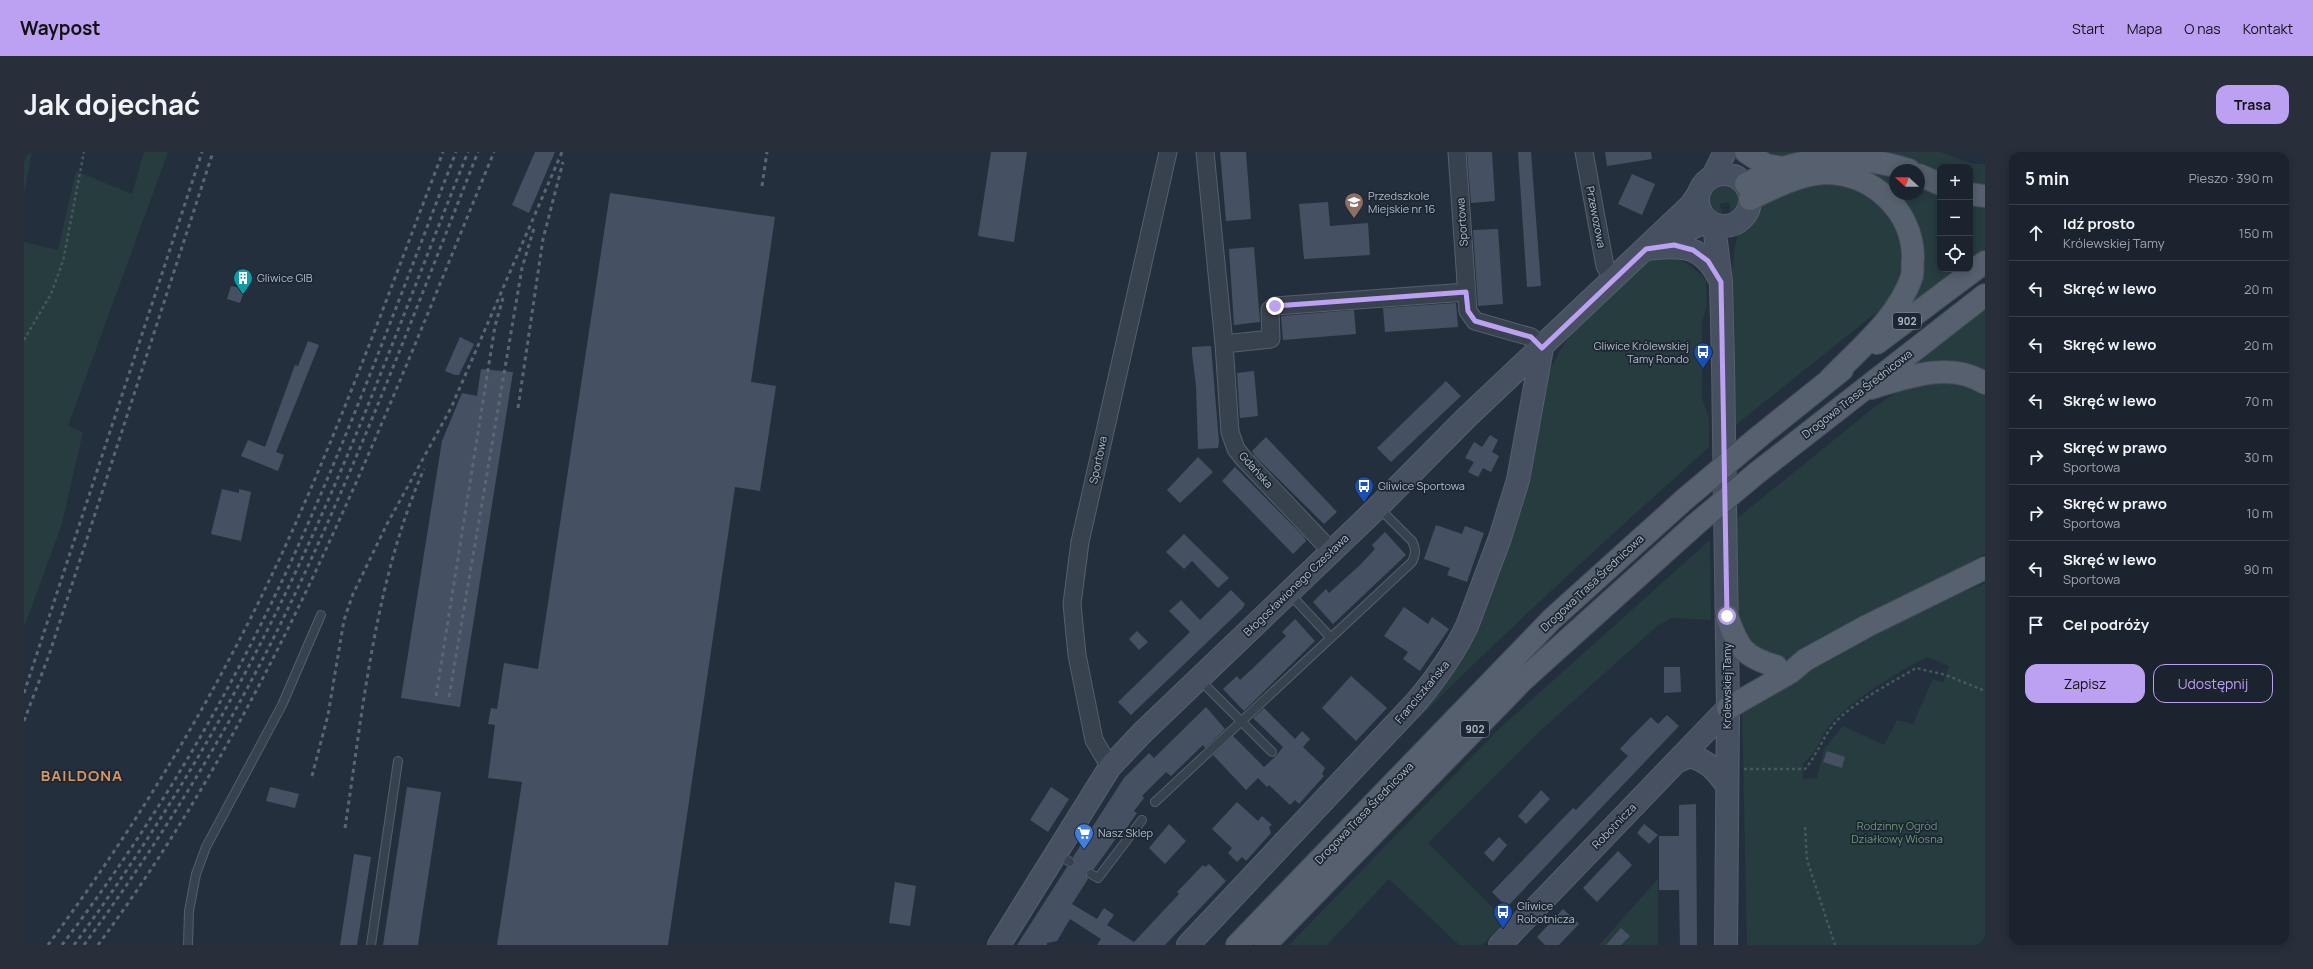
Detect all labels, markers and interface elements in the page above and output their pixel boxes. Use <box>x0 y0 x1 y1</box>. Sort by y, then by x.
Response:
text: Waypost <box>20 15 100 41</box>
text: Start <box>2072 19 2105 38</box>
text: Mapa <box>2127 19 2162 38</box>
text: O nas <box>2184 19 2221 38</box>
text: Kontakt <box>2243 19 2293 38</box>
text: Jak dojechać <box>24 85 200 123</box>
button: Trasa <box>2216 85 2289 124</box>
north arrow <box>1889 164 1925 200</box>
map controls <box>1937 164 1973 272</box>
button: + <box>1937 164 1973 200</box>
text: 5 min <box>2025 167 2069 190</box>
text: Pieszo · 390 m <box>2189 169 2273 187</box>
street label: Przewozowa <box>1583 185 1610 249</box>
place label: Przedszkole Miejskie nr 16 <box>1368 188 1435 216</box>
school or university icon: Przedszkole Miejskie nr 16 <box>1343 191 1365 219</box>
street label: Sportowa <box>1452 197 1471 247</box>
button: − <box>1937 200 1973 236</box>
text: Idź prosto <box>2063 213 2135 234</box>
icon: ahead <box>2025 222 2047 244</box>
text: 150 m <box>2239 224 2273 242</box>
text: Królewskiej Tamy <box>2063 234 2165 252</box>
button: locate <box>1937 236 1973 272</box>
building icon: Gliwice GlB <box>232 267 254 295</box>
place label: Gliwice GlB <box>257 270 313 285</box>
icon: left <box>2025 278 2047 300</box>
text: Skręć w lewo <box>2063 278 2157 299</box>
text: 20 m <box>2244 280 2273 298</box>
route end <box>1266 297 1284 315</box>
road number: 902 <box>1893 313 1921 329</box>
icon: left <box>2025 334 2047 356</box>
text: Skręć w lewo <box>2063 334 2157 355</box>
text: 20 m <box>2244 336 2273 354</box>
place label: Gliwice Królewskiej Tamy Rondo <box>1594 338 1689 366</box>
bus stop icon: Gliwice Królewskiej Tamy Rondo <box>1692 341 1714 369</box>
street label: Drogowa Trasa Średnicowa <box>1798 346 1915 441</box>
icon: left <box>2025 390 2047 412</box>
text: Skręć w lewo <box>2063 390 2157 411</box>
text: 70 m <box>2245 392 2273 410</box>
street label: Sportowa <box>1085 435 1110 485</box>
text: Skręć w prawo <box>2063 437 2167 458</box>
icon: right <box>2025 446 2047 468</box>
street label: Gdańska <box>1236 448 1277 491</box>
text: 30 m <box>2244 448 2273 466</box>
text: Sportowa <box>2063 458 2120 476</box>
bus stop icon: Gliwice Sportowa <box>1353 475 1375 503</box>
place label: Gliwice Sportowa <box>1378 478 1465 493</box>
text: Skręć w prawo <box>2063 493 2167 514</box>
icon: right <box>2025 502 2047 524</box>
text: 10 m <box>2246 504 2273 522</box>
text: Sportowa <box>2063 514 2120 532</box>
street label: Błogosławionego Czesława <box>1240 530 1352 639</box>
street label: Drogowa Trasa Średnicowa <box>1537 531 1647 635</box>
text: Skręć w lewo <box>2063 549 2157 570</box>
icon: left <box>2025 558 2047 580</box>
text: 90 m <box>2243 560 2273 578</box>
text: Sportowa <box>2063 570 2120 588</box>
route start <box>1718 607 1736 625</box>
icon: arrive <box>2025 614 2047 636</box>
text: Cel podróży <box>2063 614 2149 635</box>
street label: Królewskiej Tamy <box>1719 643 1734 729</box>
street label: Franciszkańska <box>1391 657 1452 726</box>
button: Zapisz <box>2025 664 2145 703</box>
button: Udostępnij <box>2153 664 2273 703</box>
road number: 902 <box>1461 721 1489 737</box>
street label: Drogowa Trasa Średnicowa <box>1311 759 1416 867</box>
district label: BAILDONA <box>41 765 123 786</box>
street label: Robotnicza <box>1588 800 1639 852</box>
park label: Rodzinny Ogród Działkowy Wiosna <box>1851 818 1943 846</box>
supermarket icon: Nasz Sklep <box>1073 822 1095 850</box>
place label: Nasz Sklep <box>1098 825 1154 840</box>
place label: Gliwice Robotnicza <box>1517 898 1575 926</box>
bus stop icon: Gliwice Robotnicza <box>1492 901 1514 929</box>

